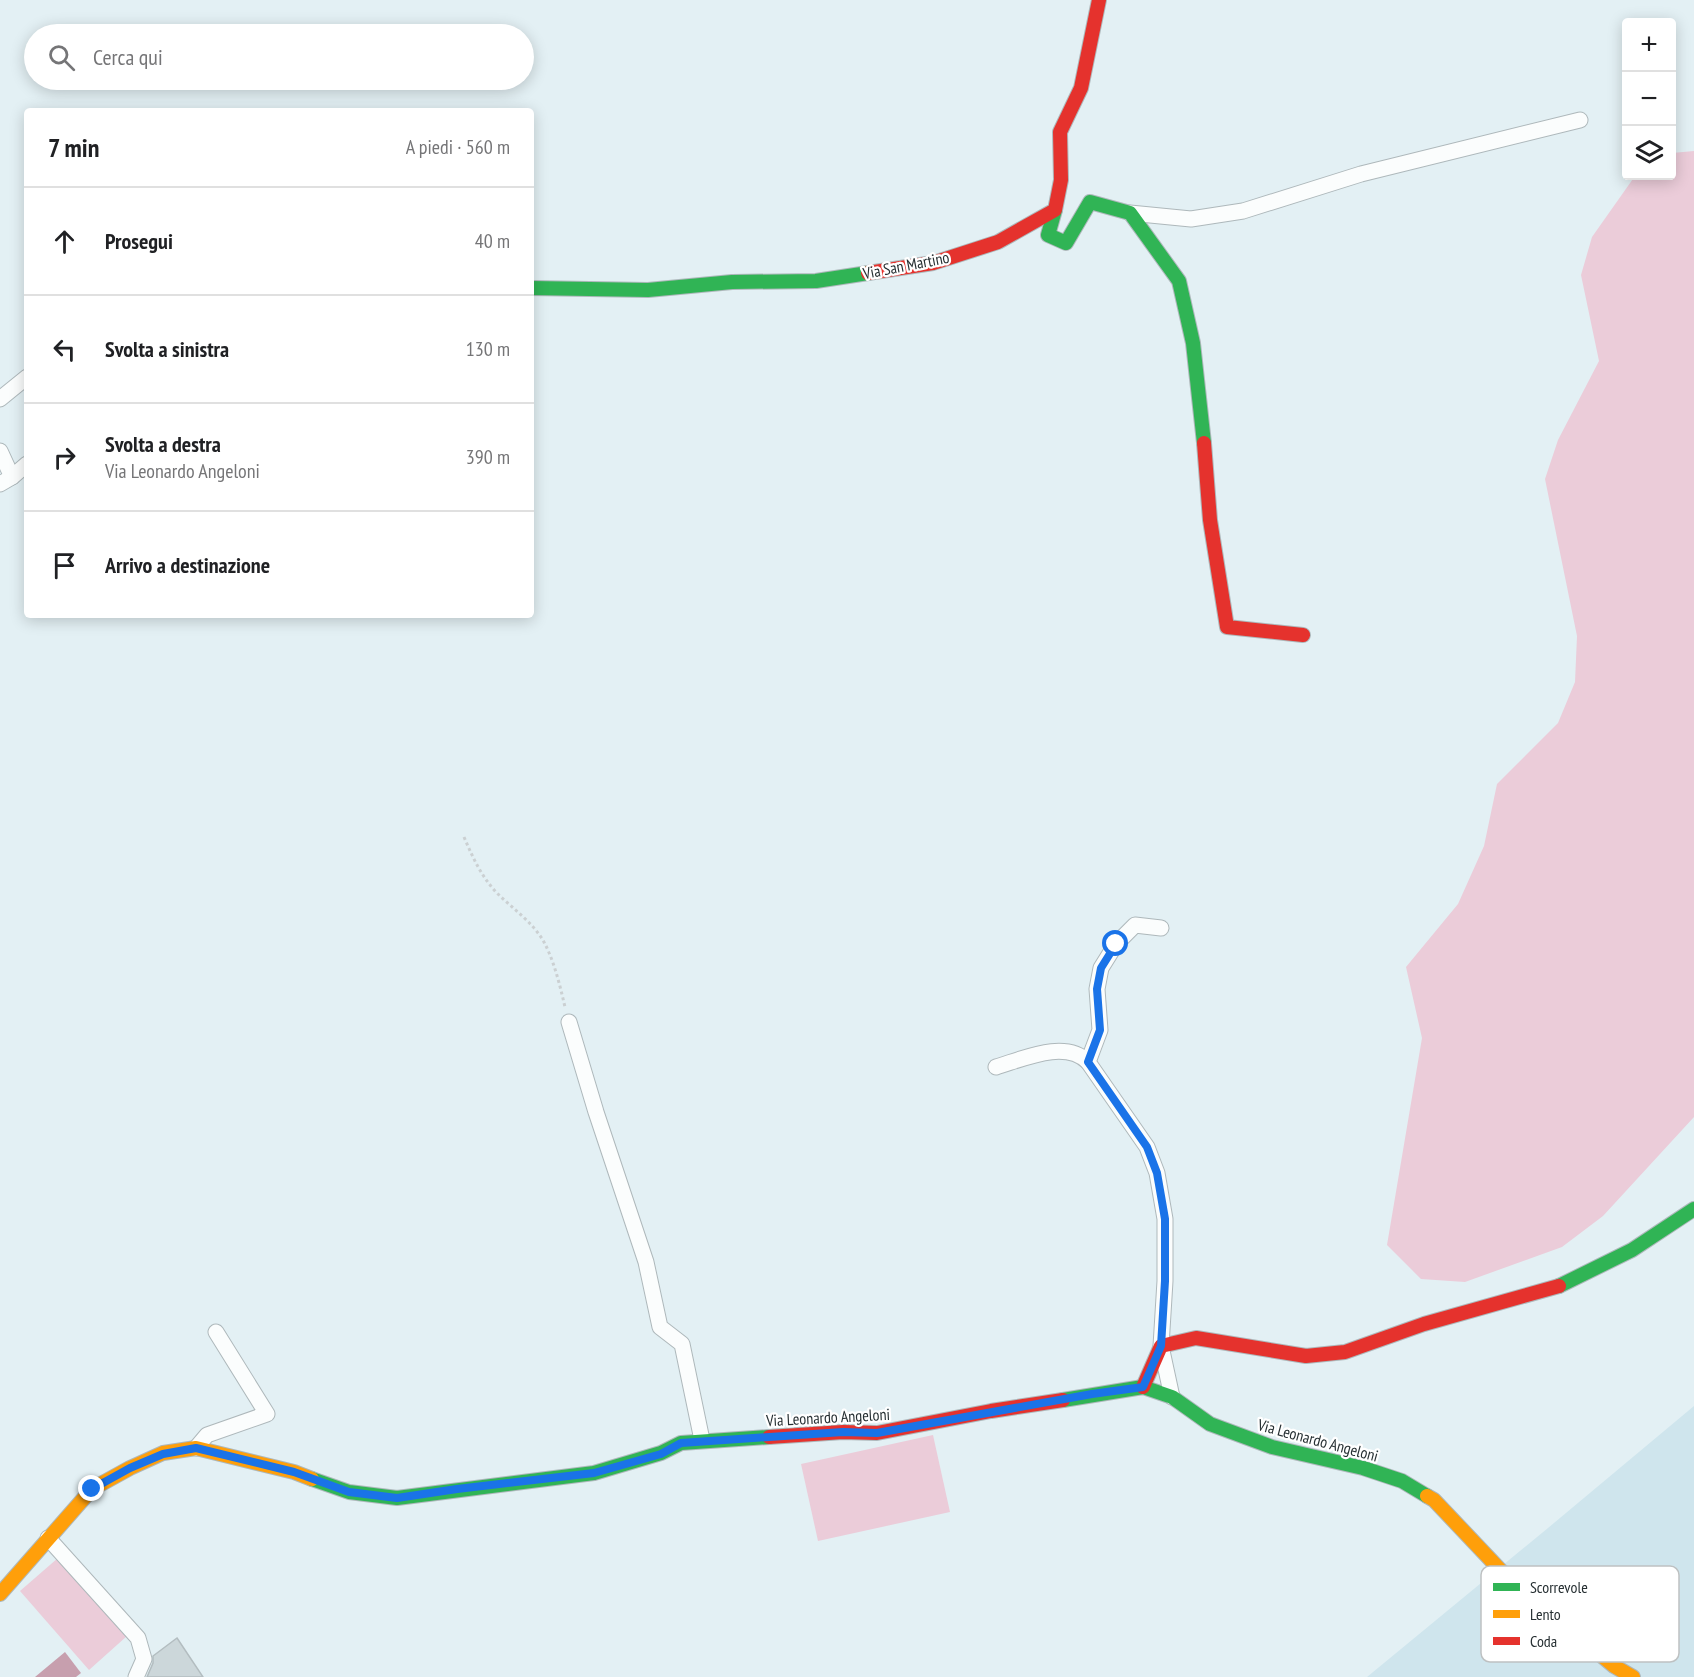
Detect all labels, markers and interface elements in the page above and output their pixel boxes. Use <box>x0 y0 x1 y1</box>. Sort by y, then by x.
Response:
map controls <box>1622 18 1676 180</box>
button: + <box>1622 18 1676 72</box>
search box <box>24 24 534 90</box>
icon: search <box>45 41 78 74</box>
text: Cerca qui <box>93 43 163 71</box>
button: − <box>1622 72 1676 126</box>
button: layers <box>1622 126 1676 180</box>
text: 7 min <box>48 131 99 164</box>
text: A piedi · 560 m <box>406 134 510 160</box>
icon: ahead <box>48 225 81 258</box>
text: Prosegui <box>105 227 173 255</box>
text: 40 m <box>475 228 510 254</box>
street label: Via San Martino <box>860 247 951 283</box>
icon: left <box>48 333 81 366</box>
text: Svolta a sinistra <box>105 335 229 363</box>
text: 130 m <box>466 336 510 362</box>
text: Svolta a destra <box>105 430 221 458</box>
icon: right <box>48 441 81 474</box>
text: 390 m <box>466 444 510 470</box>
text: Via Leonardo Angeloni <box>105 458 260 484</box>
icon: arrive <box>48 549 81 582</box>
text: Arrivo a destinazione <box>105 551 270 579</box>
route start <box>1102 930 1128 956</box>
street label: Via Leonardo Angeloni <box>765 1404 890 1430</box>
street label: Via Leonardo Angeloni <box>1255 1414 1380 1466</box>
route end <box>78 1475 104 1501</box>
legend <box>1481 1566 1679 1662</box>
text: Scorrevole <box>1530 1577 1588 1597</box>
text: Lento <box>1530 1604 1561 1624</box>
text: Coda <box>1530 1631 1557 1651</box>

